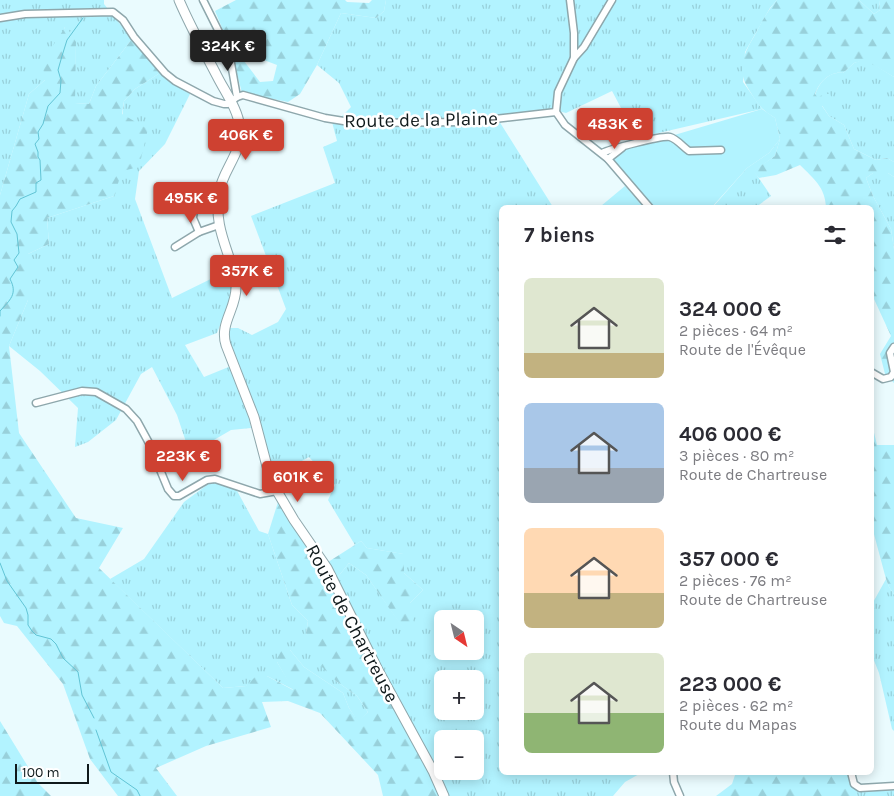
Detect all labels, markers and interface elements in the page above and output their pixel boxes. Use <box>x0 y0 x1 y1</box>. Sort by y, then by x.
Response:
pin: 324K € <box>187 30 269 72</box>
text: 324K € <box>201 36 255 55</box>
street label: Route de la Plaine <box>344 108 498 132</box>
pin: 483K € <box>574 108 656 150</box>
text: 483K € <box>588 114 642 133</box>
pin: 406K € <box>205 119 287 161</box>
text: 406K € <box>219 125 273 144</box>
pin: 495K € <box>150 182 232 224</box>
text: 495K € <box>164 188 218 207</box>
icon: filters <box>821 221 849 249</box>
text: 7 biens <box>524 223 595 247</box>
pin: 357K € <box>206 254 288 297</box>
text: 357K € <box>221 261 273 280</box>
text: 324 000 € <box>679 297 781 321</box>
icon: home <box>564 298 624 358</box>
text: 2 pièces · 64 m² <box>679 321 793 340</box>
text: Route de l'Évêque <box>679 340 806 359</box>
text: 406 000 € <box>679 422 781 446</box>
icon: home <box>564 423 624 483</box>
pin: 223K € <box>142 440 224 482</box>
text: 223K € <box>156 446 210 465</box>
text: 3 pièces · 80 m² <box>679 446 794 465</box>
pin: 601K € <box>257 460 339 503</box>
text: Route de Chartreuse <box>679 465 827 484</box>
text: 601K € <box>273 467 323 486</box>
street label: Route de Chartreuse <box>301 541 403 706</box>
text: 357 000 € <box>679 547 779 571</box>
icon: home <box>564 548 624 608</box>
text: 2 pièces · 76 m² <box>679 571 792 590</box>
text: Route de Chartreuse <box>679 590 827 609</box>
north arrow <box>434 610 484 660</box>
map controls <box>434 610 484 780</box>
button: + <box>434 670 484 720</box>
text: 223 000 € <box>679 672 781 696</box>
icon: home <box>564 673 624 733</box>
text: 2 pièces · 62 m² <box>679 696 793 715</box>
text: Route du Mapas <box>679 715 797 734</box>
button: − <box>434 730 484 780</box>
scale bar <box>15 761 89 784</box>
text: 100 m <box>22 764 60 781</box>

